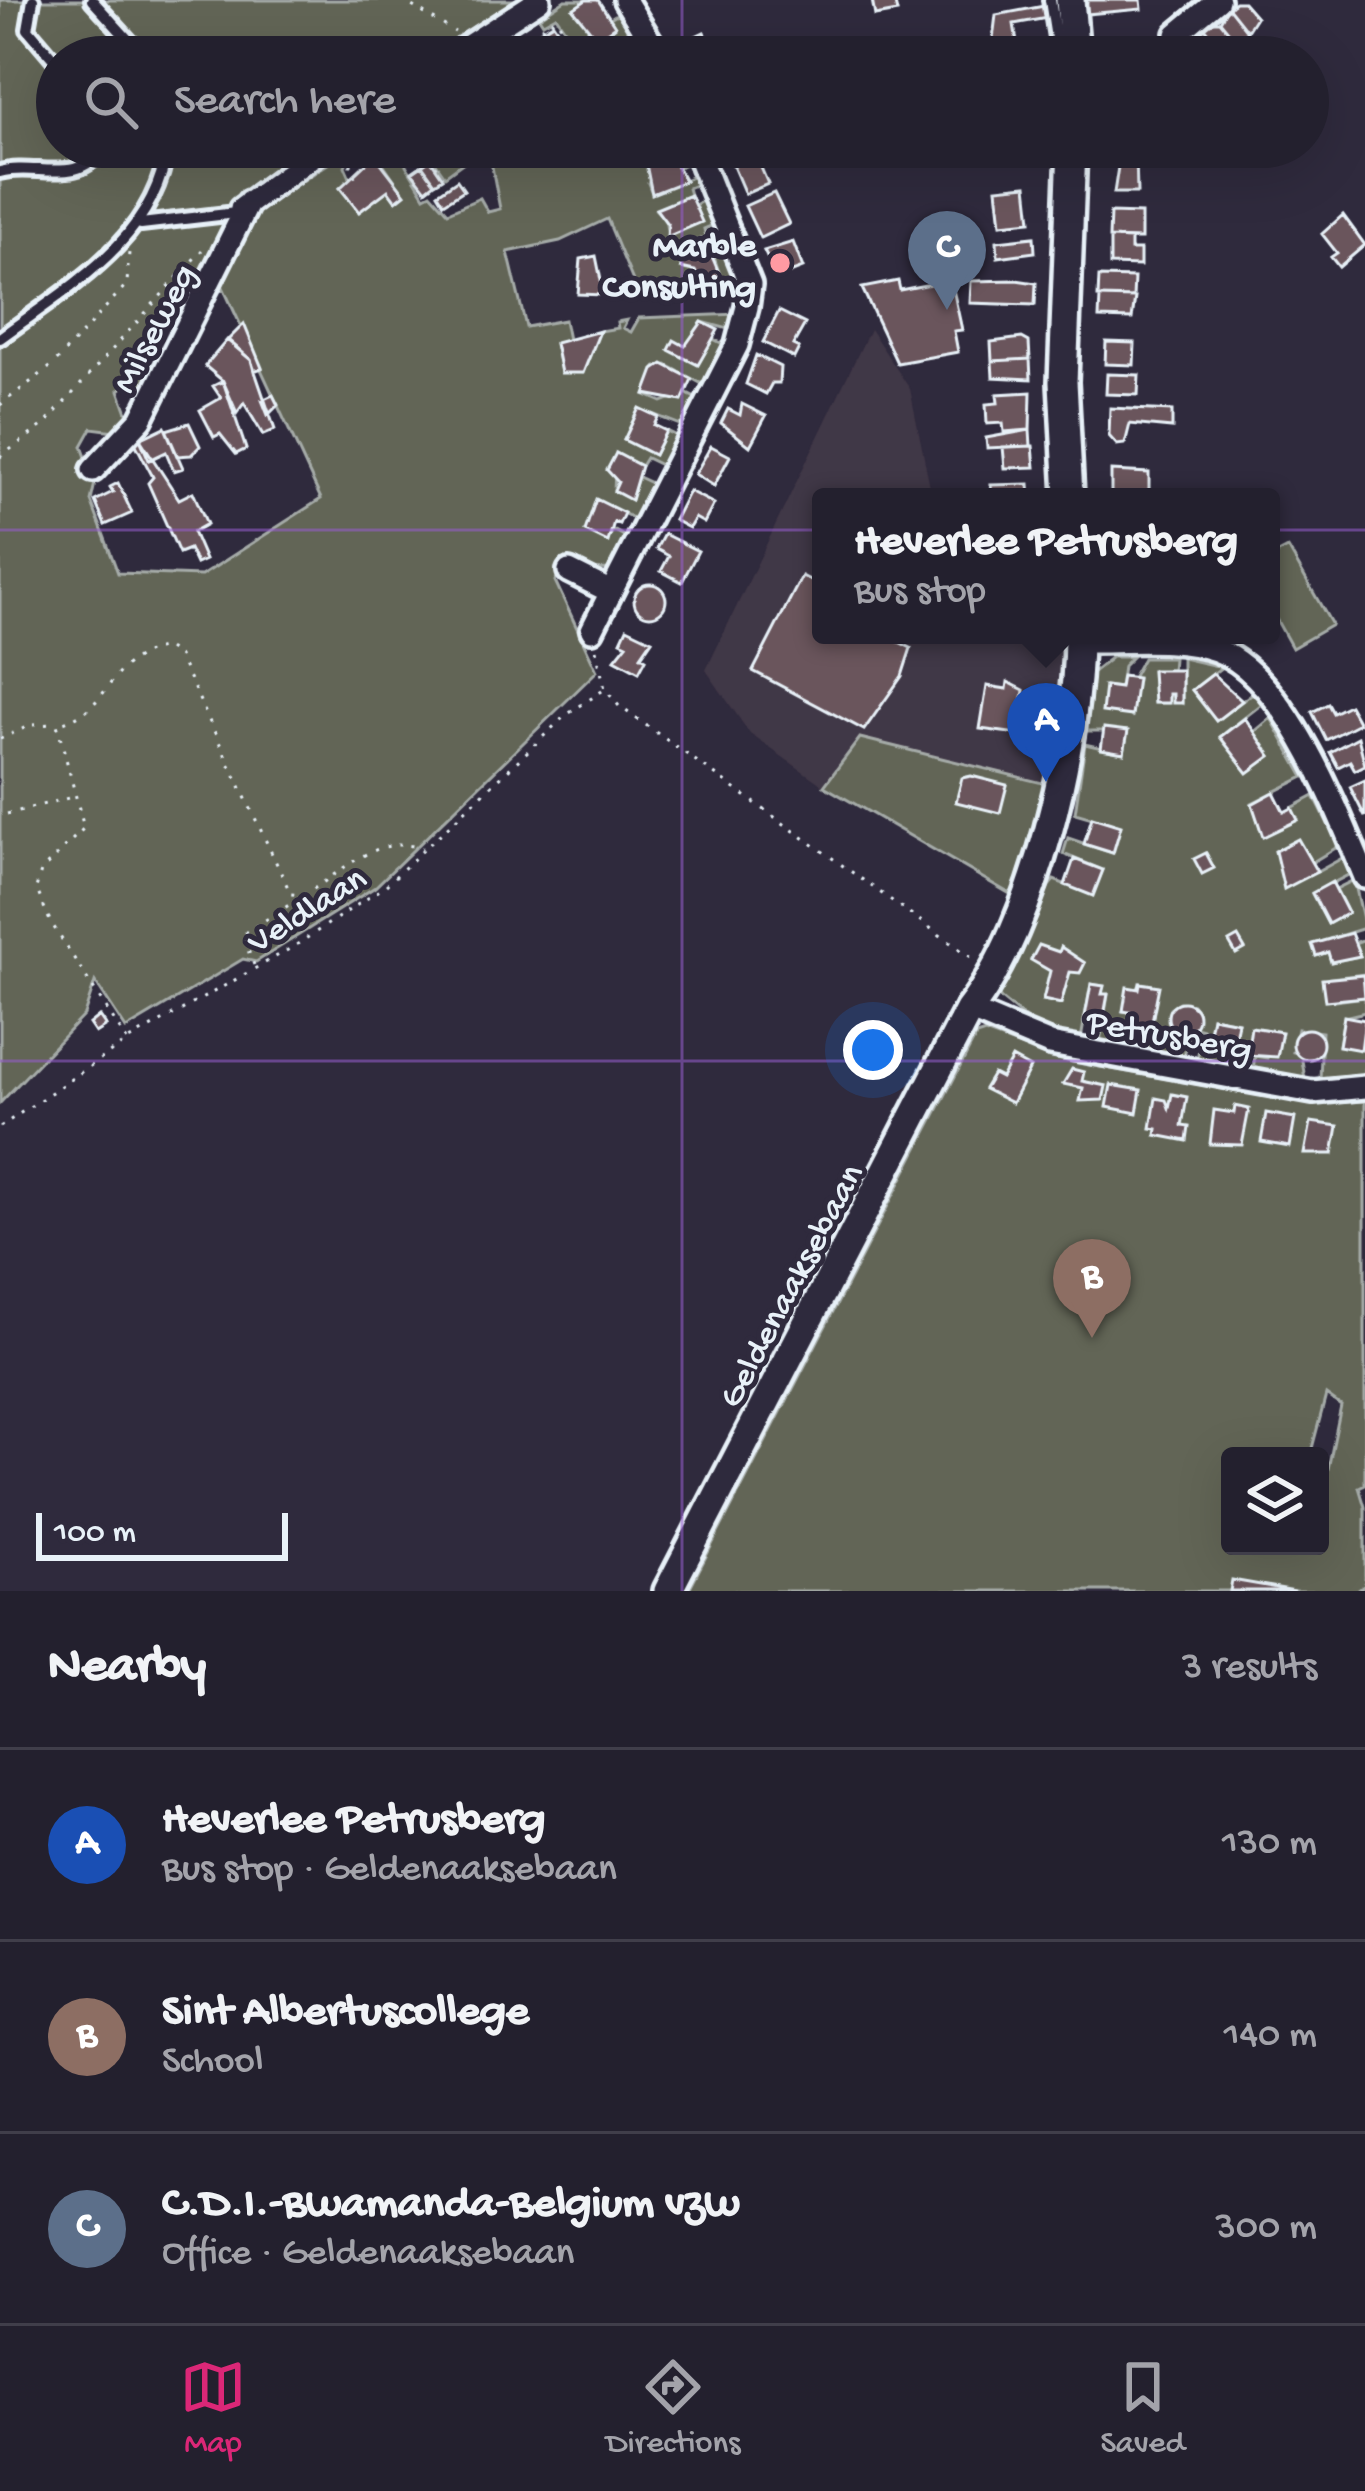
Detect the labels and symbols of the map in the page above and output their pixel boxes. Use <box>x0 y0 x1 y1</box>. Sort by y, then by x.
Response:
pin: C <box>908 211 986 310</box>
place label: Marble Consulting <box>603 227 757 311</box>
marker: Marble Consulting <box>767 250 793 276</box>
street label: Milseweg <box>105 258 208 402</box>
pin: A <box>1007 683 1085 782</box>
street label: Veldlaan <box>240 859 376 966</box>
street label: Petrusberg <box>1082 1003 1255 1074</box>
your location <box>843 1020 903 1080</box>
street label: Geldenaaksebaan <box>711 1158 876 1416</box>
pin: B <box>1053 1239 1131 1338</box>
scale bar <box>36 1507 288 1560</box>

